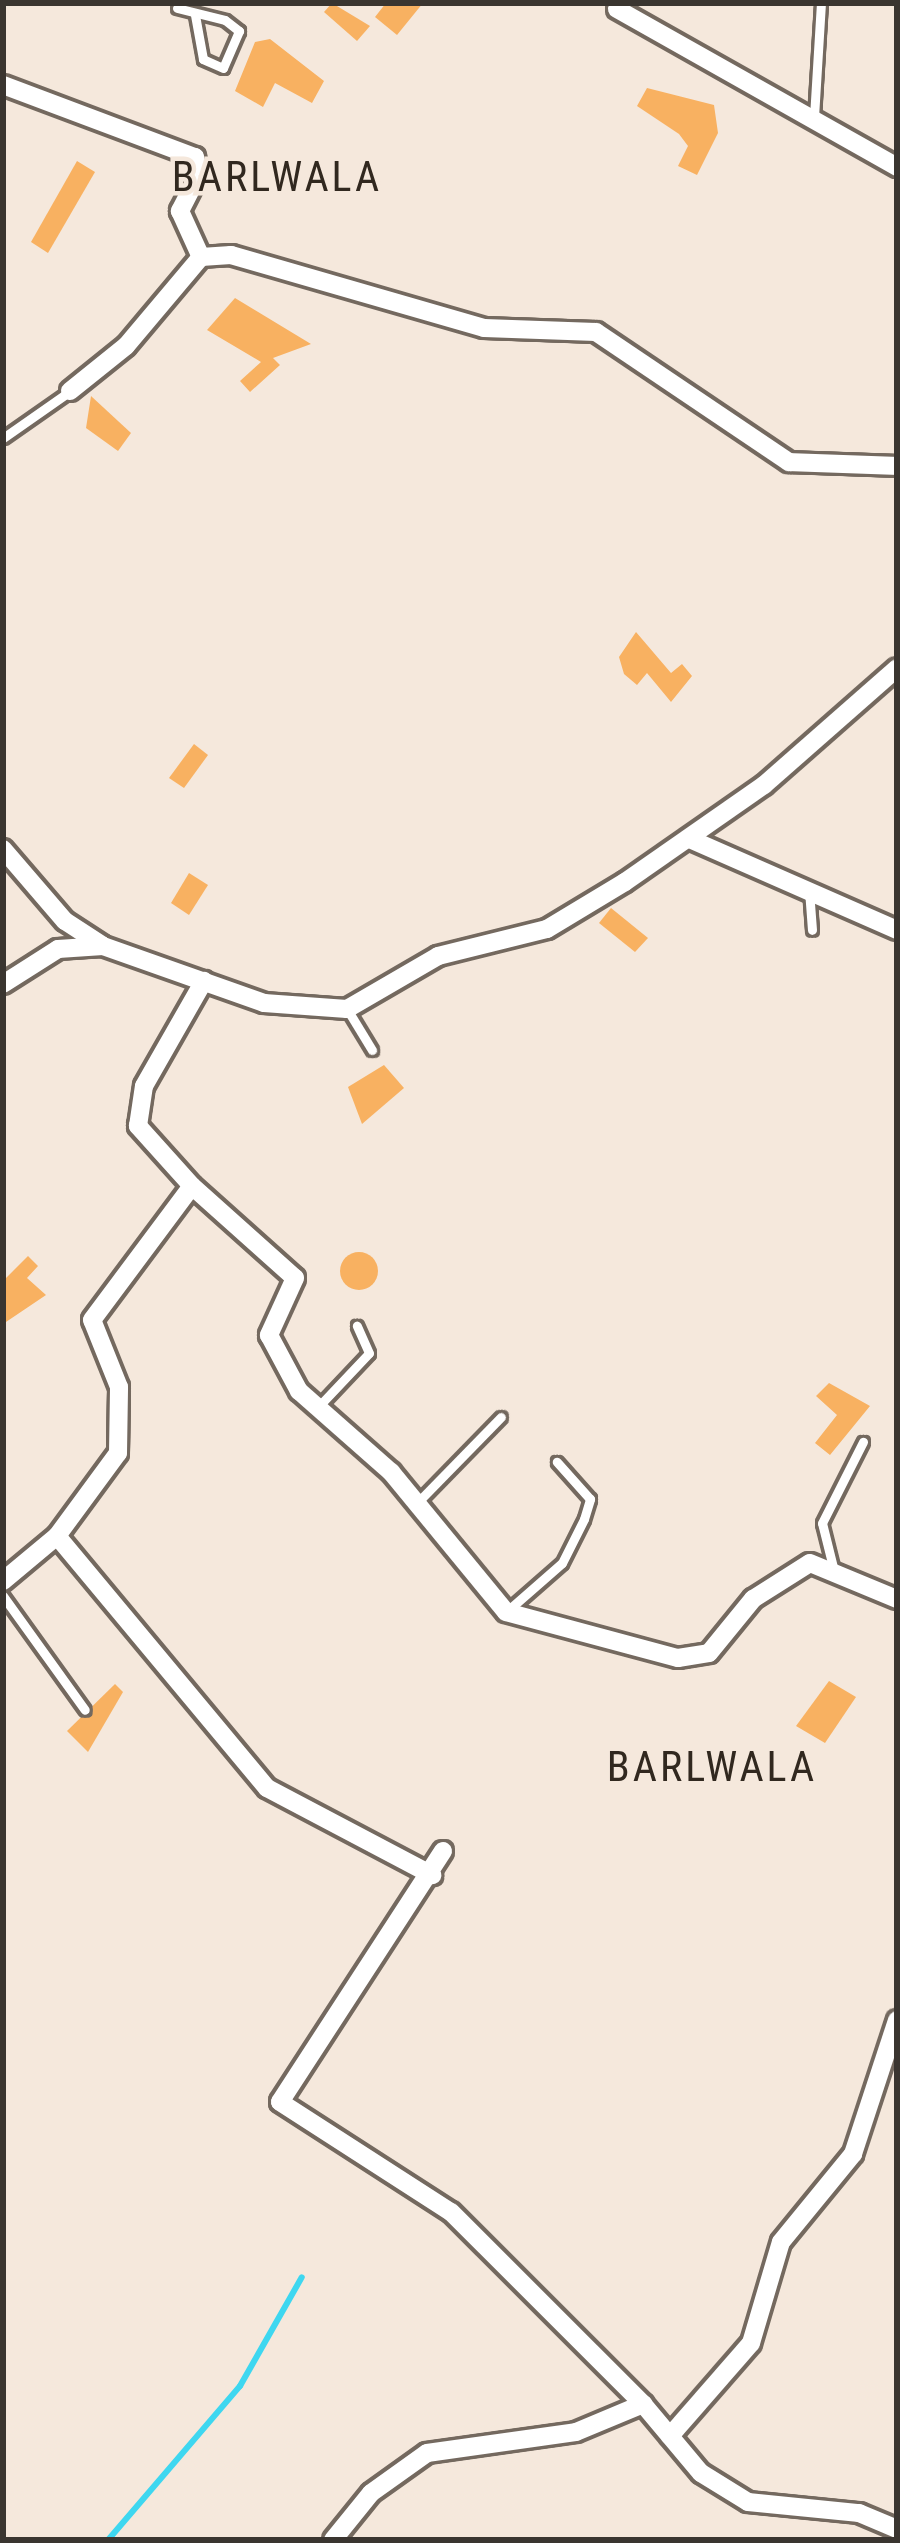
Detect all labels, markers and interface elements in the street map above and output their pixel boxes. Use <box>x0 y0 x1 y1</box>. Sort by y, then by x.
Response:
district label: BARLWALA <box>172 152 382 202</box>
district label: BARLWALA <box>607 1742 817 1792</box>

